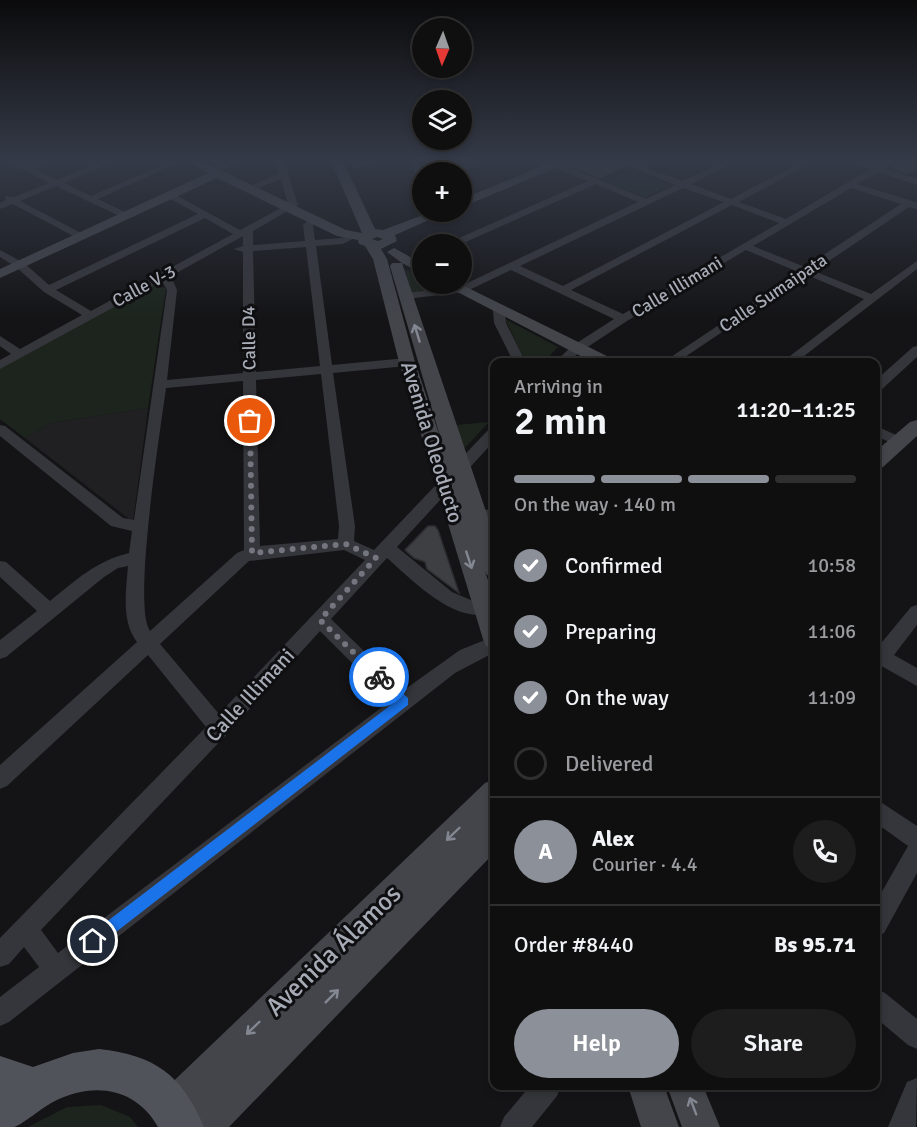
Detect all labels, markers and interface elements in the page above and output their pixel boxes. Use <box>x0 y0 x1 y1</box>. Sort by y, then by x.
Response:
north arrow <box>412 18 472 78</box>
map controls <box>412 18 472 294</box>
button: layers <box>412 90 472 150</box>
button: + <box>412 162 472 222</box>
button: − <box>412 234 472 294</box>
street label: Calle Sumaipata <box>715 249 831 337</box>
street label: Calle Illimani <box>628 251 726 323</box>
street label: Calle V-3 <box>108 260 180 312</box>
street label: Calle D4 <box>237 305 261 370</box>
one-way arrow <box>411 324 422 343</box>
street label: Avenida Oleoducto <box>395 358 469 526</box>
text: Arriving in <box>514 374 603 399</box>
pin <box>224 395 275 446</box>
text: 11:20–11:25 <box>737 396 856 423</box>
text: 2 min <box>514 397 607 445</box>
icon: bag <box>233 404 266 437</box>
text: On the way · 140 m <box>514 492 676 517</box>
icon: check <box>514 549 547 582</box>
one-way arrow <box>465 550 476 569</box>
text: Confirmed <box>565 552 663 579</box>
text: 10:58 <box>807 553 856 578</box>
icon: check <box>514 615 547 648</box>
text: Preparing <box>565 618 657 645</box>
text: 11:06 <box>807 619 856 644</box>
street label: Calle Illimani <box>200 643 300 747</box>
courier <box>349 647 409 707</box>
icon: bike <box>363 661 396 694</box>
icon: check <box>514 681 547 714</box>
text: On the way <box>565 684 669 711</box>
text: 11:09 <box>807 685 856 710</box>
text: Delivered <box>565 750 653 777</box>
button: phone <box>793 820 856 883</box>
text: Alex <box>592 825 634 852</box>
one-way arrow <box>446 827 461 841</box>
text: A <box>538 838 553 865</box>
text: Courier · 4.4 <box>592 852 698 877</box>
street label: Avenida Álamos <box>259 878 408 1023</box>
pin <box>67 915 118 966</box>
icon: home <box>76 924 109 957</box>
text: Order #8440 <box>514 931 634 958</box>
text: Bs 95.71 <box>774 931 856 958</box>
one-way arrow <box>325 988 340 1003</box>
button: Help <box>514 1009 679 1078</box>
button: Share <box>691 1009 856 1078</box>
one-way arrow <box>246 1021 261 1035</box>
one-way arrow <box>687 1098 698 1116</box>

